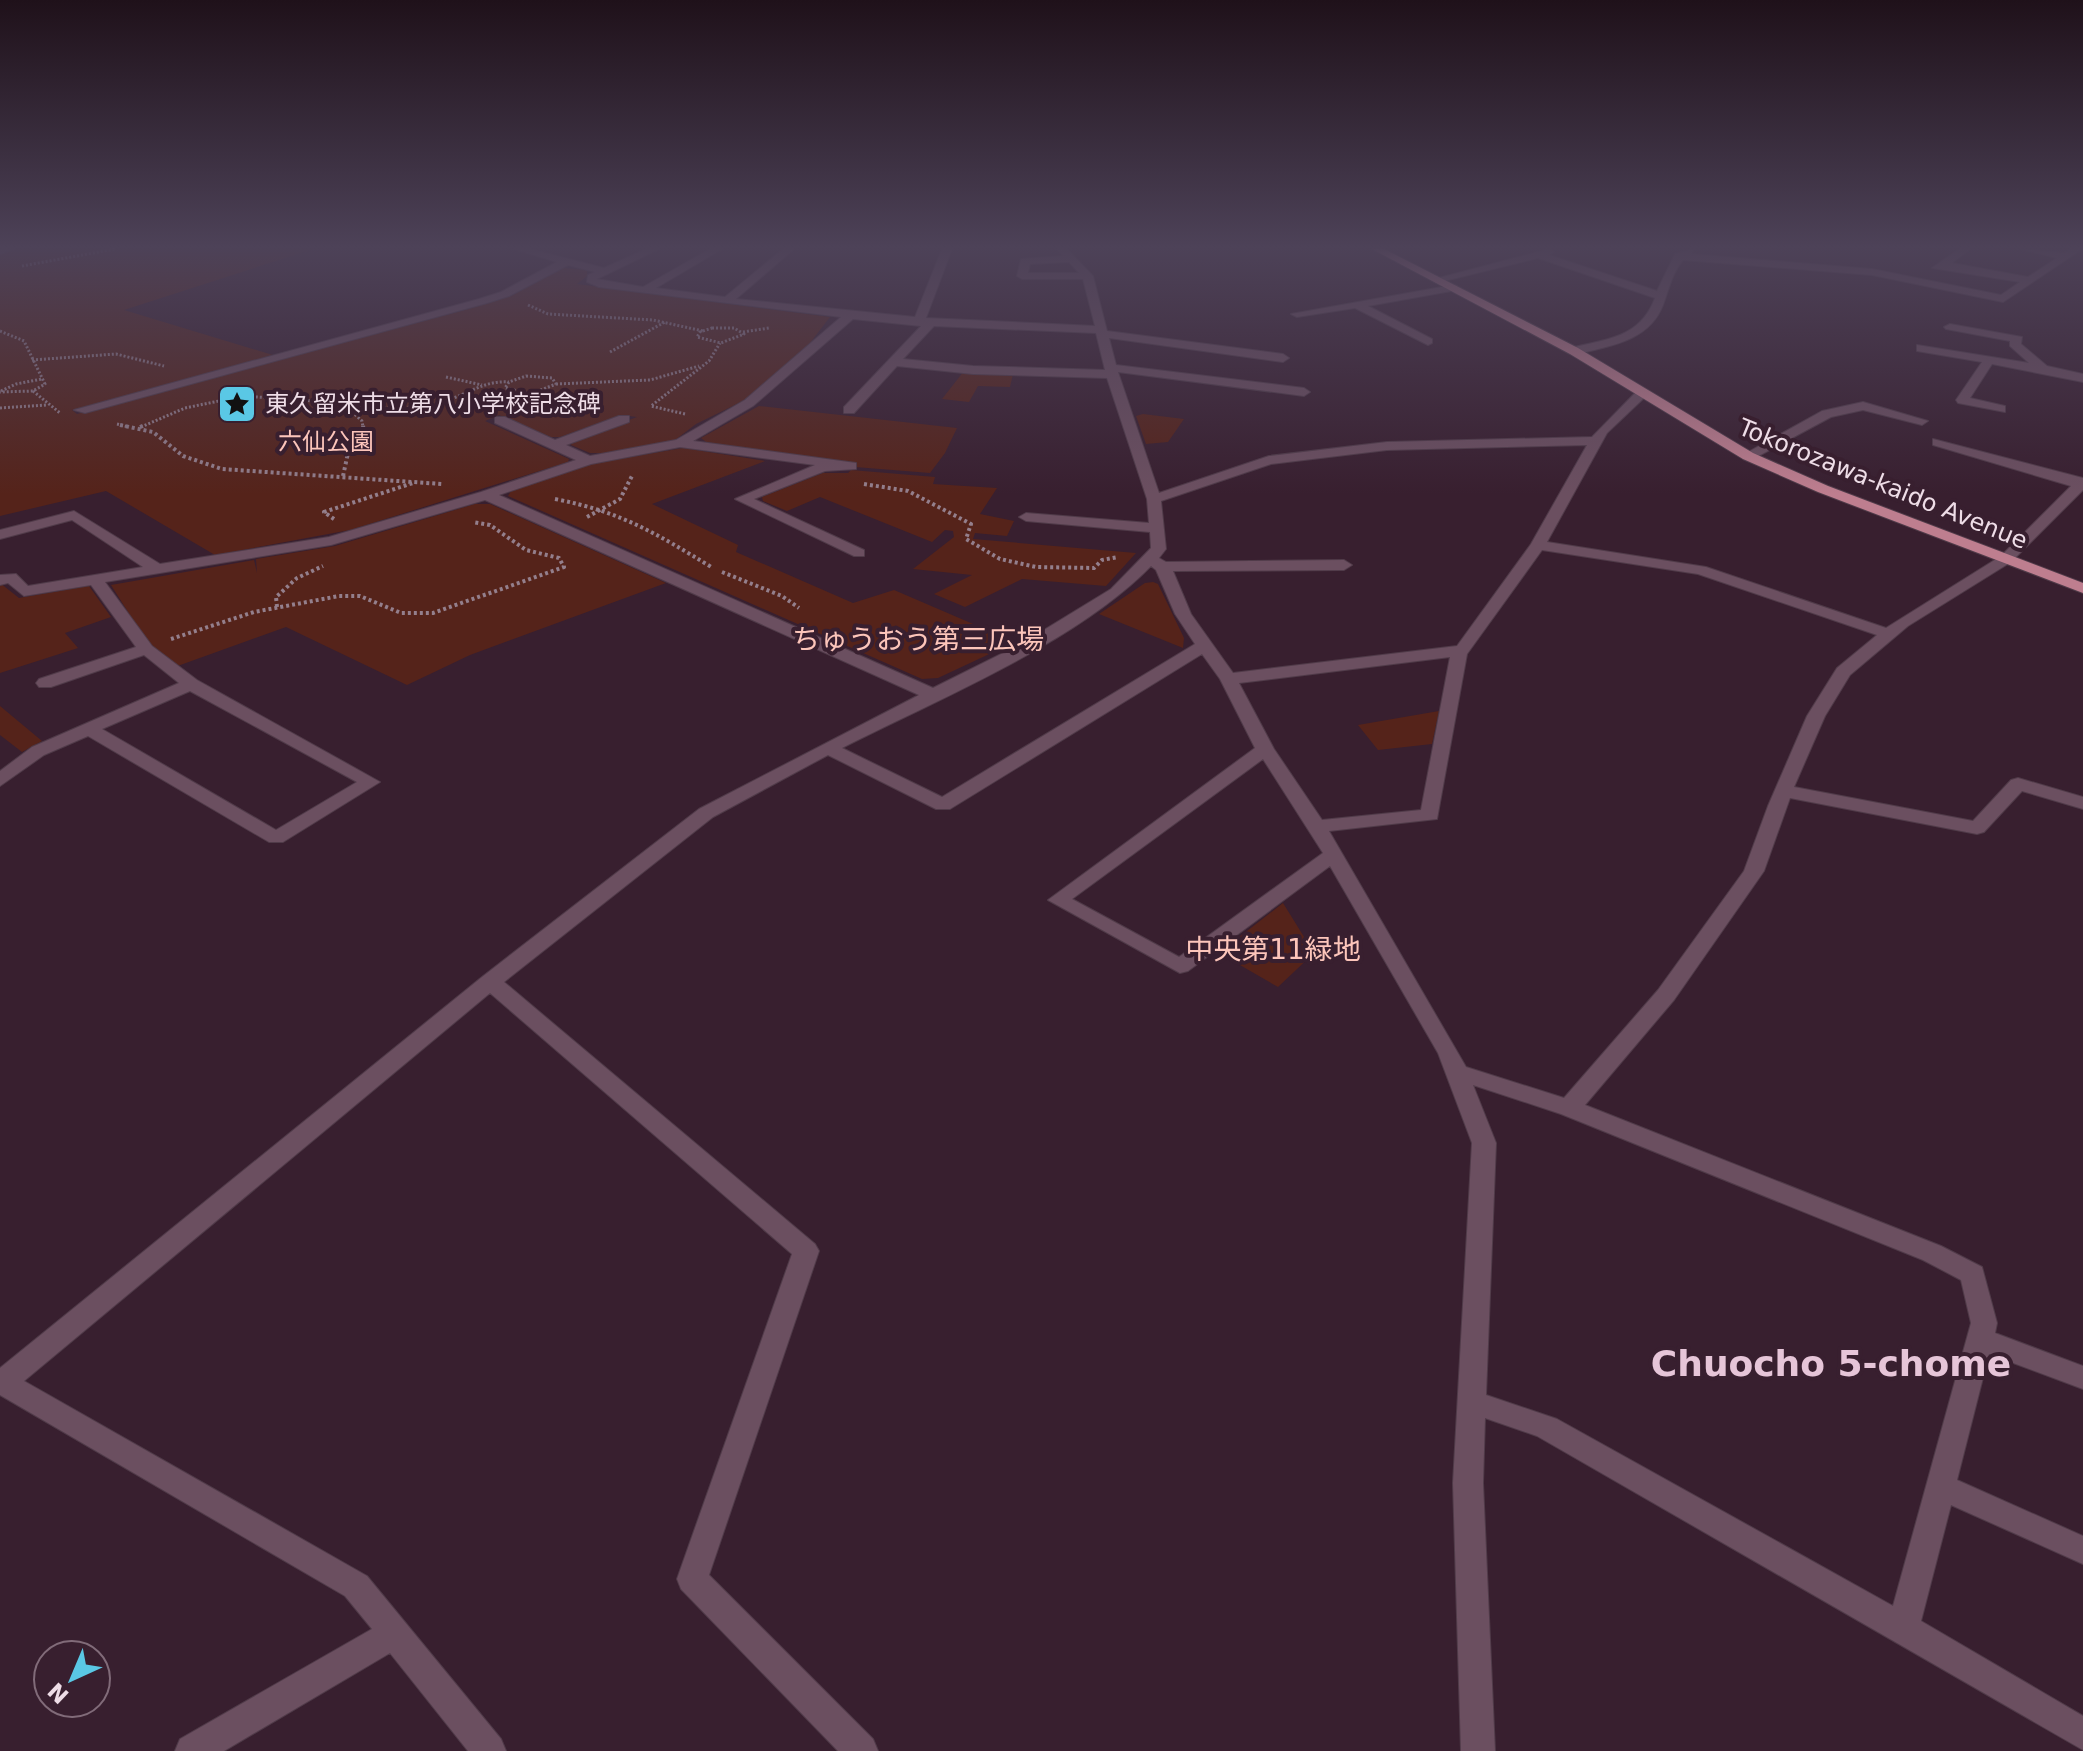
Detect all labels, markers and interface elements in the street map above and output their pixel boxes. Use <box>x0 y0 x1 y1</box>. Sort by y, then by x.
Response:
place icon: 東久留米市立第八小学校記念碑 <box>216 383 258 425</box>
place label: 東久留米市立第八小学校記念碑 <box>265 390 601 418</box>
street label: Tokorozawa-kaido Avenue <box>1734 413 2031 555</box>
park label: 六仙公園 <box>278 428 374 456</box>
park label: ちゅうおう第三広場 <box>792 623 1044 656</box>
park label: 中央第11緑地 <box>1185 933 1361 966</box>
district label: Chuocho 5-chome <box>1651 1343 2011 1384</box>
north arrow <box>32 1639 112 1719</box>
text: N <box>43 1678 74 1708</box>

